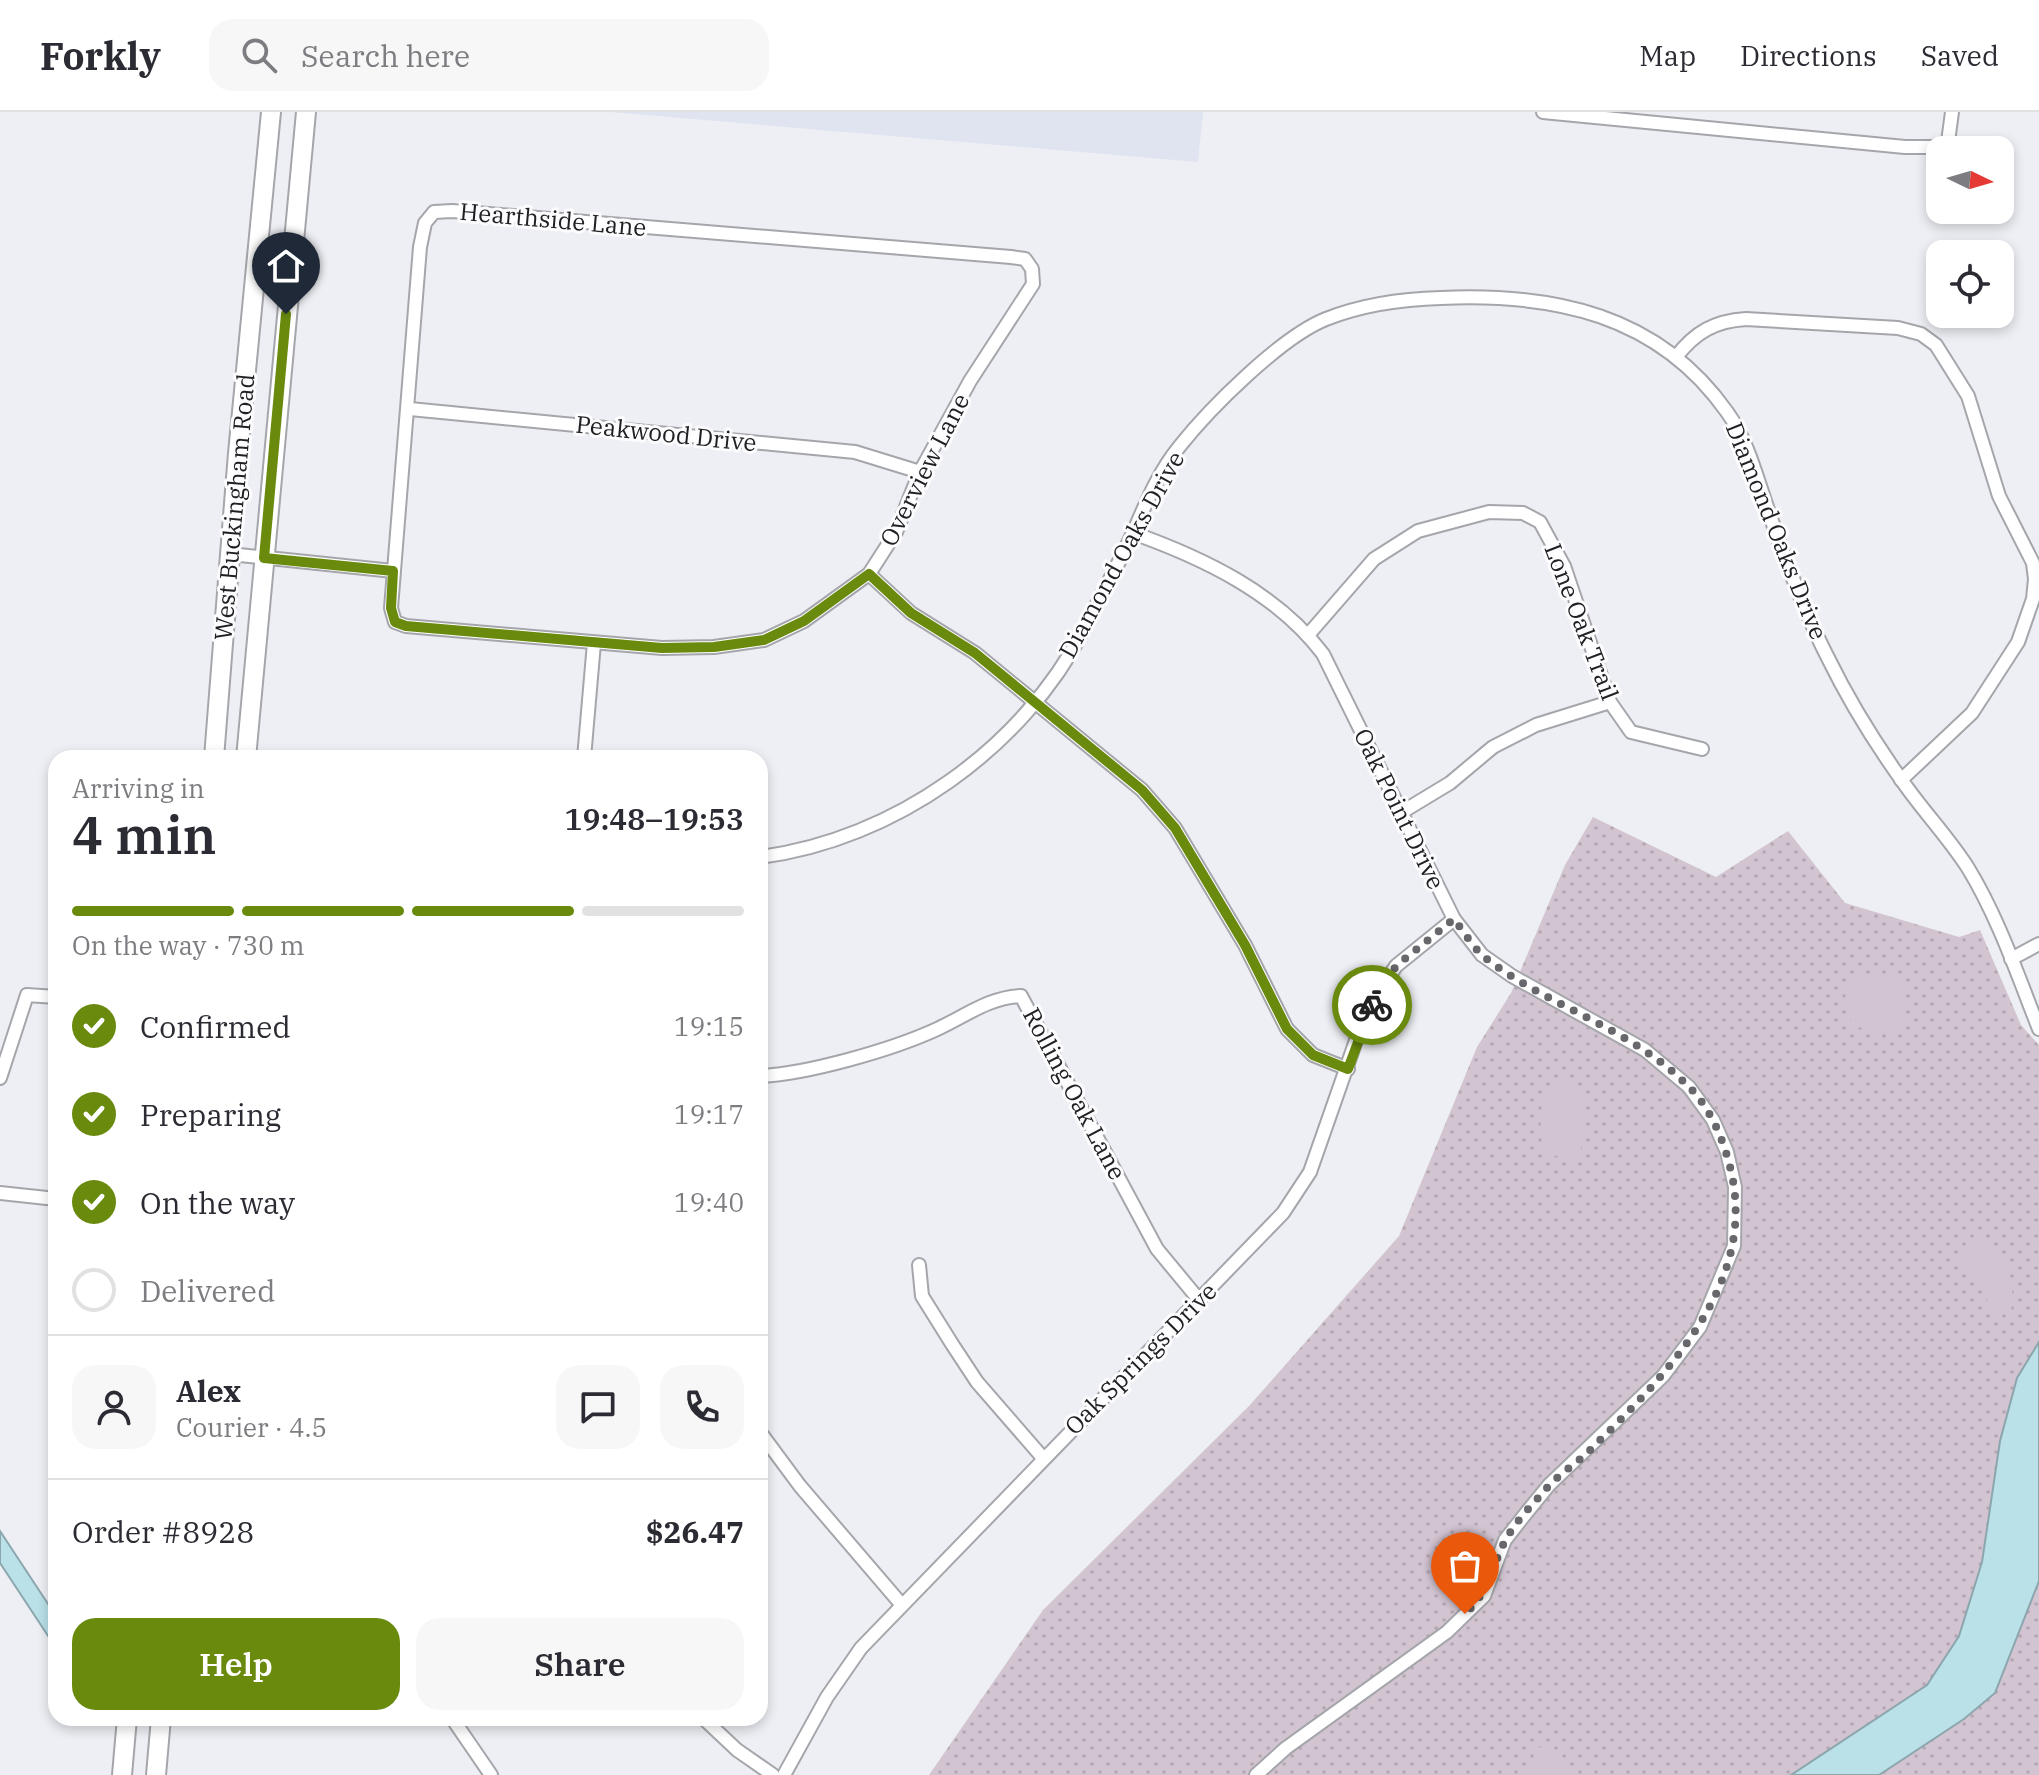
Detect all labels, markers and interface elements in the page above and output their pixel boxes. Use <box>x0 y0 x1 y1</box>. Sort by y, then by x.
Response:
search box <box>209 19 769 91</box>
text: Forkly <box>40 31 161 80</box>
icon: search <box>237 33 281 77</box>
text: Search here <box>301 36 470 75</box>
text: Map <box>1639 37 1696 74</box>
text: Directions <box>1740 37 1877 74</box>
text: Saved <box>1921 37 1999 74</box>
north arrow <box>1926 136 2014 224</box>
map controls <box>1926 136 2014 328</box>
street label: Hearthside Lane <box>458 195 648 243</box>
pin <box>252 232 320 314</box>
button: locate <box>1926 240 2014 328</box>
icon: home <box>264 244 308 288</box>
street label: West Buckingham Road <box>206 372 262 642</box>
street label: Overview Lane <box>872 388 976 551</box>
street label: Peakwood Drive <box>574 408 758 458</box>
street label: Diamond Oaks Drive <box>1719 417 1835 644</box>
street label: Diamond Oaks Drive <box>1051 445 1191 664</box>
street label: Lone Oak Trail <box>1537 539 1626 704</box>
street label: Oak Point Drive <box>1347 723 1453 894</box>
text: Arriving in <box>72 771 205 805</box>
text: 19:48–19:53 <box>564 799 744 838</box>
text: 4 min <box>72 801 217 868</box>
text: On the way · 730 m <box>72 928 305 962</box>
courier <box>1332 965 1412 1045</box>
icon: bike <box>1350 983 1394 1027</box>
street label: Rolling Oak Lane <box>1016 1002 1134 1185</box>
icon: check <box>72 1004 116 1048</box>
text: Confirmed <box>140 1007 291 1046</box>
text: 19:15 <box>674 1009 744 1043</box>
icon: check <box>72 1092 116 1136</box>
text: Preparing <box>140 1095 281 1134</box>
text: 19:17 <box>674 1097 744 1131</box>
icon: check <box>72 1180 116 1224</box>
text: On the way <box>140 1183 295 1222</box>
text: 19:40 <box>674 1185 744 1219</box>
text: Delivered <box>140 1271 275 1310</box>
street label: Oak Springs Drive <box>1057 1275 1223 1441</box>
button: person <box>72 1365 156 1449</box>
button: chat <box>556 1365 640 1449</box>
button: phone <box>660 1365 744 1449</box>
text: Alex <box>176 1371 241 1410</box>
text: Courier · 4.5 <box>176 1410 327 1444</box>
text: Order #8928 <box>72 1512 254 1551</box>
text: $26.47 <box>646 1512 744 1551</box>
pin <box>1431 1532 1499 1614</box>
icon: bag <box>1443 1544 1487 1588</box>
button: Help <box>72 1618 400 1710</box>
button: Share <box>416 1618 744 1710</box>

